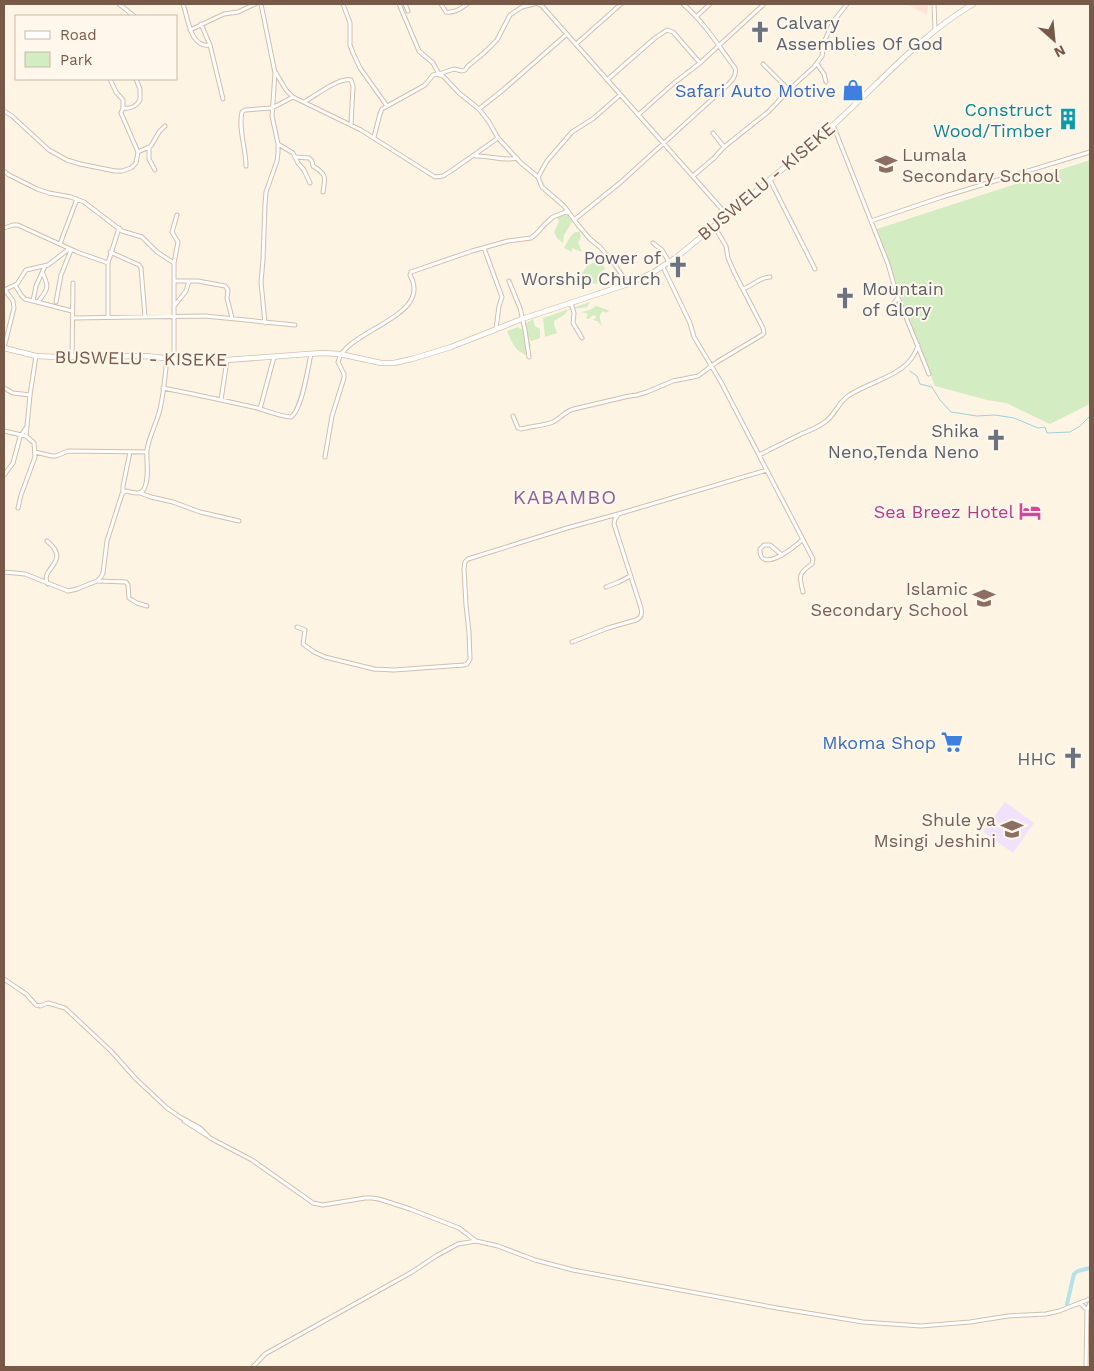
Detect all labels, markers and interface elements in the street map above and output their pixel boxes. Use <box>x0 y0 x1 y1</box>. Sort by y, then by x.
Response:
place label: Calvary Assemblies Of God <box>776 12 943 54</box>
legend <box>15 15 178 80</box>
north arrow <box>1029 15 1079 65</box>
church icon: Calvary Assemblies Of God <box>747 19 773 45</box>
text: Road <box>60 26 97 44</box>
text: N <box>1052 42 1068 61</box>
text: Park <box>60 51 93 69</box>
shop icon: Safari Auto Motive <box>840 77 866 103</box>
place label: Safari Auto Motive <box>675 80 836 101</box>
place label: Construct Wood/Timber <box>933 99 1052 141</box>
building icon: Construct Wood/Timber <box>1055 106 1081 132</box>
street label: BUSWELU - KISEKE <box>693 117 839 245</box>
place label: Lumala Secondary School <box>902 144 1060 186</box>
school or university icon: Lumala Secondary School <box>873 151 899 177</box>
place label: Power of Worship Church <box>521 247 661 289</box>
church icon: Power of Worship Church <box>665 254 691 280</box>
place label: Mountain of Glory <box>862 278 944 320</box>
church icon: Mountain of Glory <box>832 285 858 311</box>
street label: BUSWELU - KISEKE <box>54 346 228 370</box>
place label: Shika Neno,Tenda Neno <box>828 420 979 462</box>
church icon: Shika Neno,Tenda Neno <box>983 427 1009 453</box>
district label: KABAMBO <box>513 485 617 509</box>
hotel icon: Sea Breez Hotel <box>1017 498 1043 524</box>
place label: Sea Breez Hotel <box>874 501 1014 522</box>
place label: Islamic Secondary School <box>810 578 968 620</box>
school or university icon: Islamic Secondary School <box>971 585 997 611</box>
supermarket icon: Mkoma Shop <box>939 729 965 755</box>
place label: Mkoma Shop <box>822 732 936 753</box>
church icon: HHC <box>1060 745 1086 771</box>
place label: HHC <box>1017 748 1056 769</box>
place label: Shule ya Msingi Jeshini <box>874 809 996 851</box>
school or university icon: Shule ya Msingi Jeshini <box>999 816 1025 842</box>

